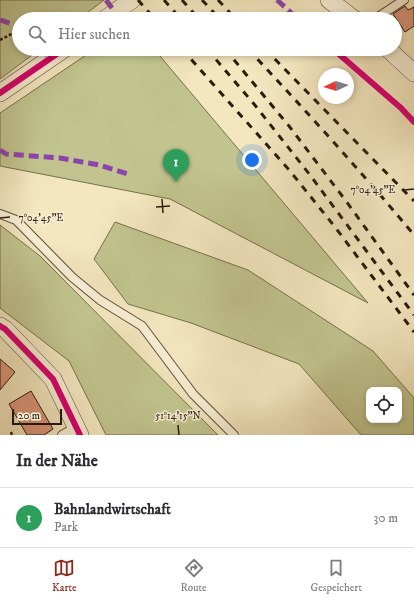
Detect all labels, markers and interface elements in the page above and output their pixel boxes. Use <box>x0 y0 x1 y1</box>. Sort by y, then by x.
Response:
search box <box>12 12 402 56</box>
icon: search <box>26 23 48 45</box>
text: Hier suchen <box>58 25 130 44</box>
north arrow <box>318 68 354 104</box>
pin: 1 <box>163 149 189 182</box>
your location <box>242 150 262 170</box>
text: 7°04'45"E <box>351 184 395 196</box>
text: 7°04'45"E <box>19 212 63 224</box>
map controls <box>366 387 402 423</box>
button: locate <box>366 387 402 423</box>
scale bar <box>12 407 62 426</box>
text: 20 m <box>18 409 40 423</box>
text: 51°14'15"N <box>155 410 201 422</box>
text: In der Nähe <box>16 450 98 472</box>
text: Bahnlandwirtschaft <box>54 500 171 519</box>
text: 1 <box>27 510 31 526</box>
text: 30 m <box>374 510 398 526</box>
text: Park <box>54 519 78 535</box>
tab: Karte <box>52 557 77 595</box>
tab: Route <box>181 557 207 595</box>
tab: Gespeichert <box>311 557 362 595</box>

